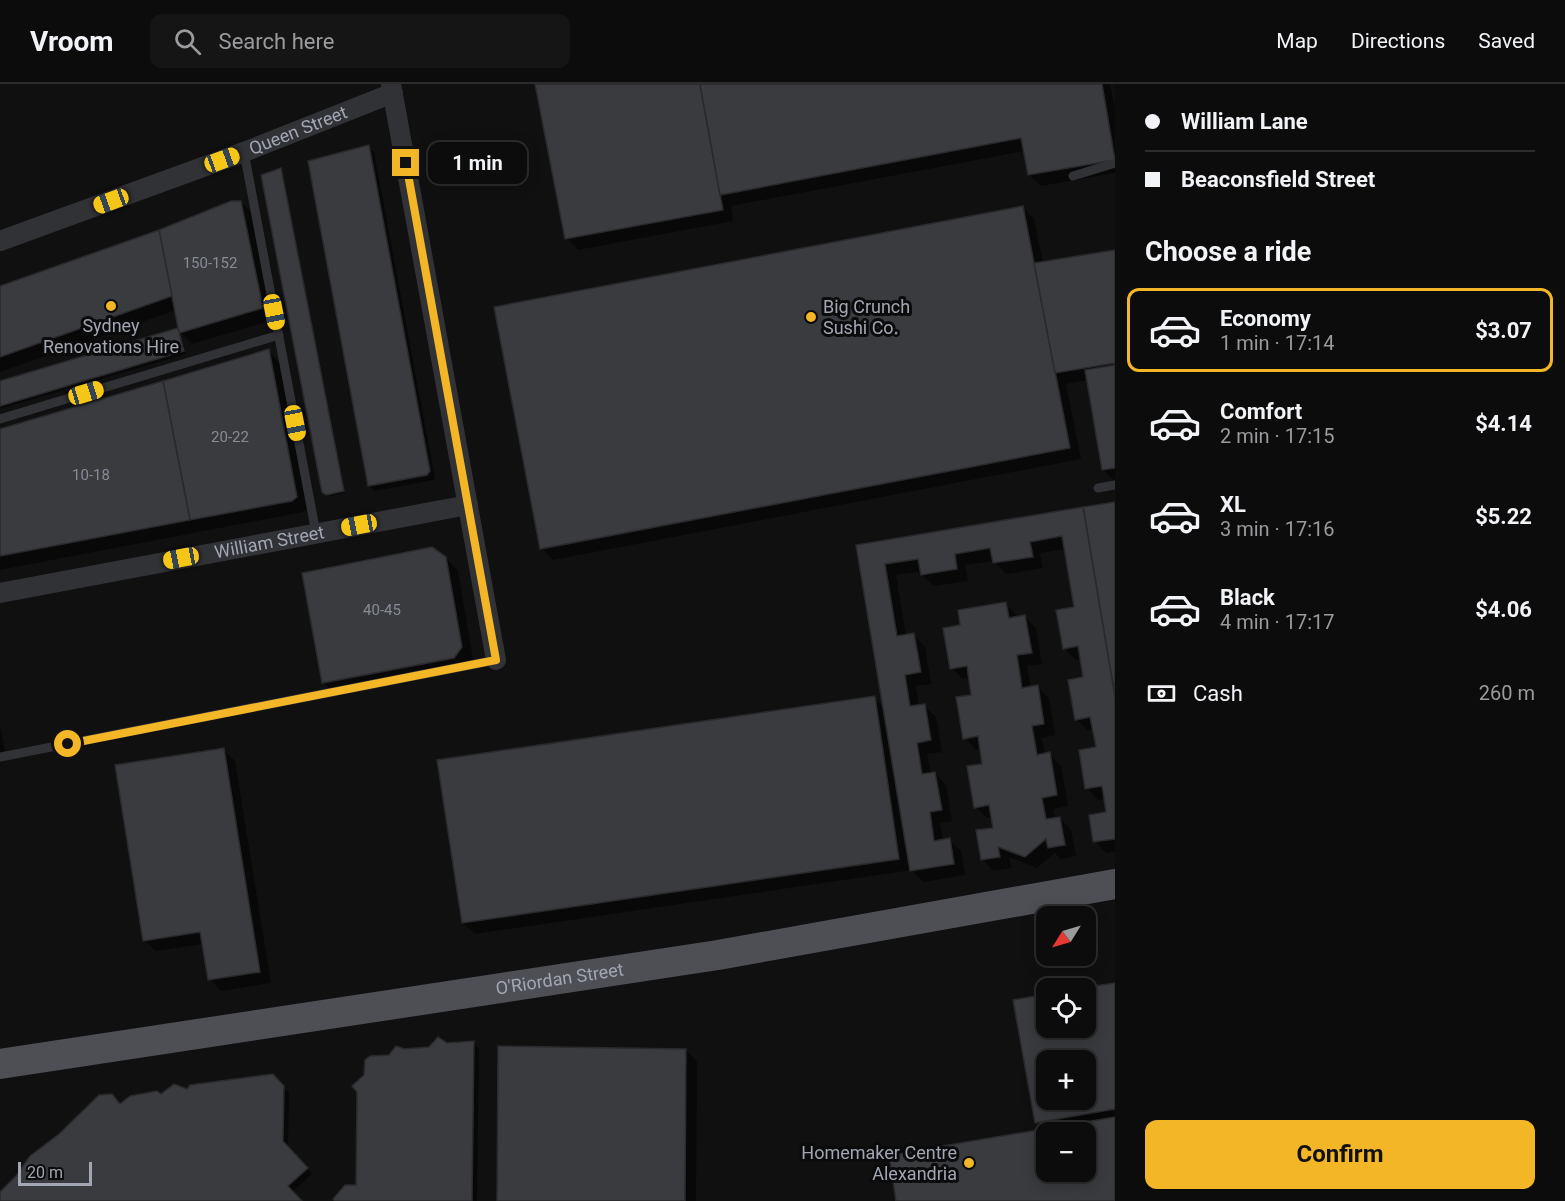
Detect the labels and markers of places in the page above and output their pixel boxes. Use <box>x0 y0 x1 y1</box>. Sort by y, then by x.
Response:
place label: Big Crunch Sushi Co. <box>823 296 910 338</box>
marker: Sydney Renovations Hire <box>104 299 118 313</box>
marker: Big Crunch Sushi Co. <box>804 310 818 324</box>
place label: Sydney Renovations Hire <box>43 315 179 357</box>
place label: Homemaker Centre Alexandria <box>801 1142 957 1184</box>
marker: Homemaker Centre Alexandria <box>962 1156 976 1170</box>

